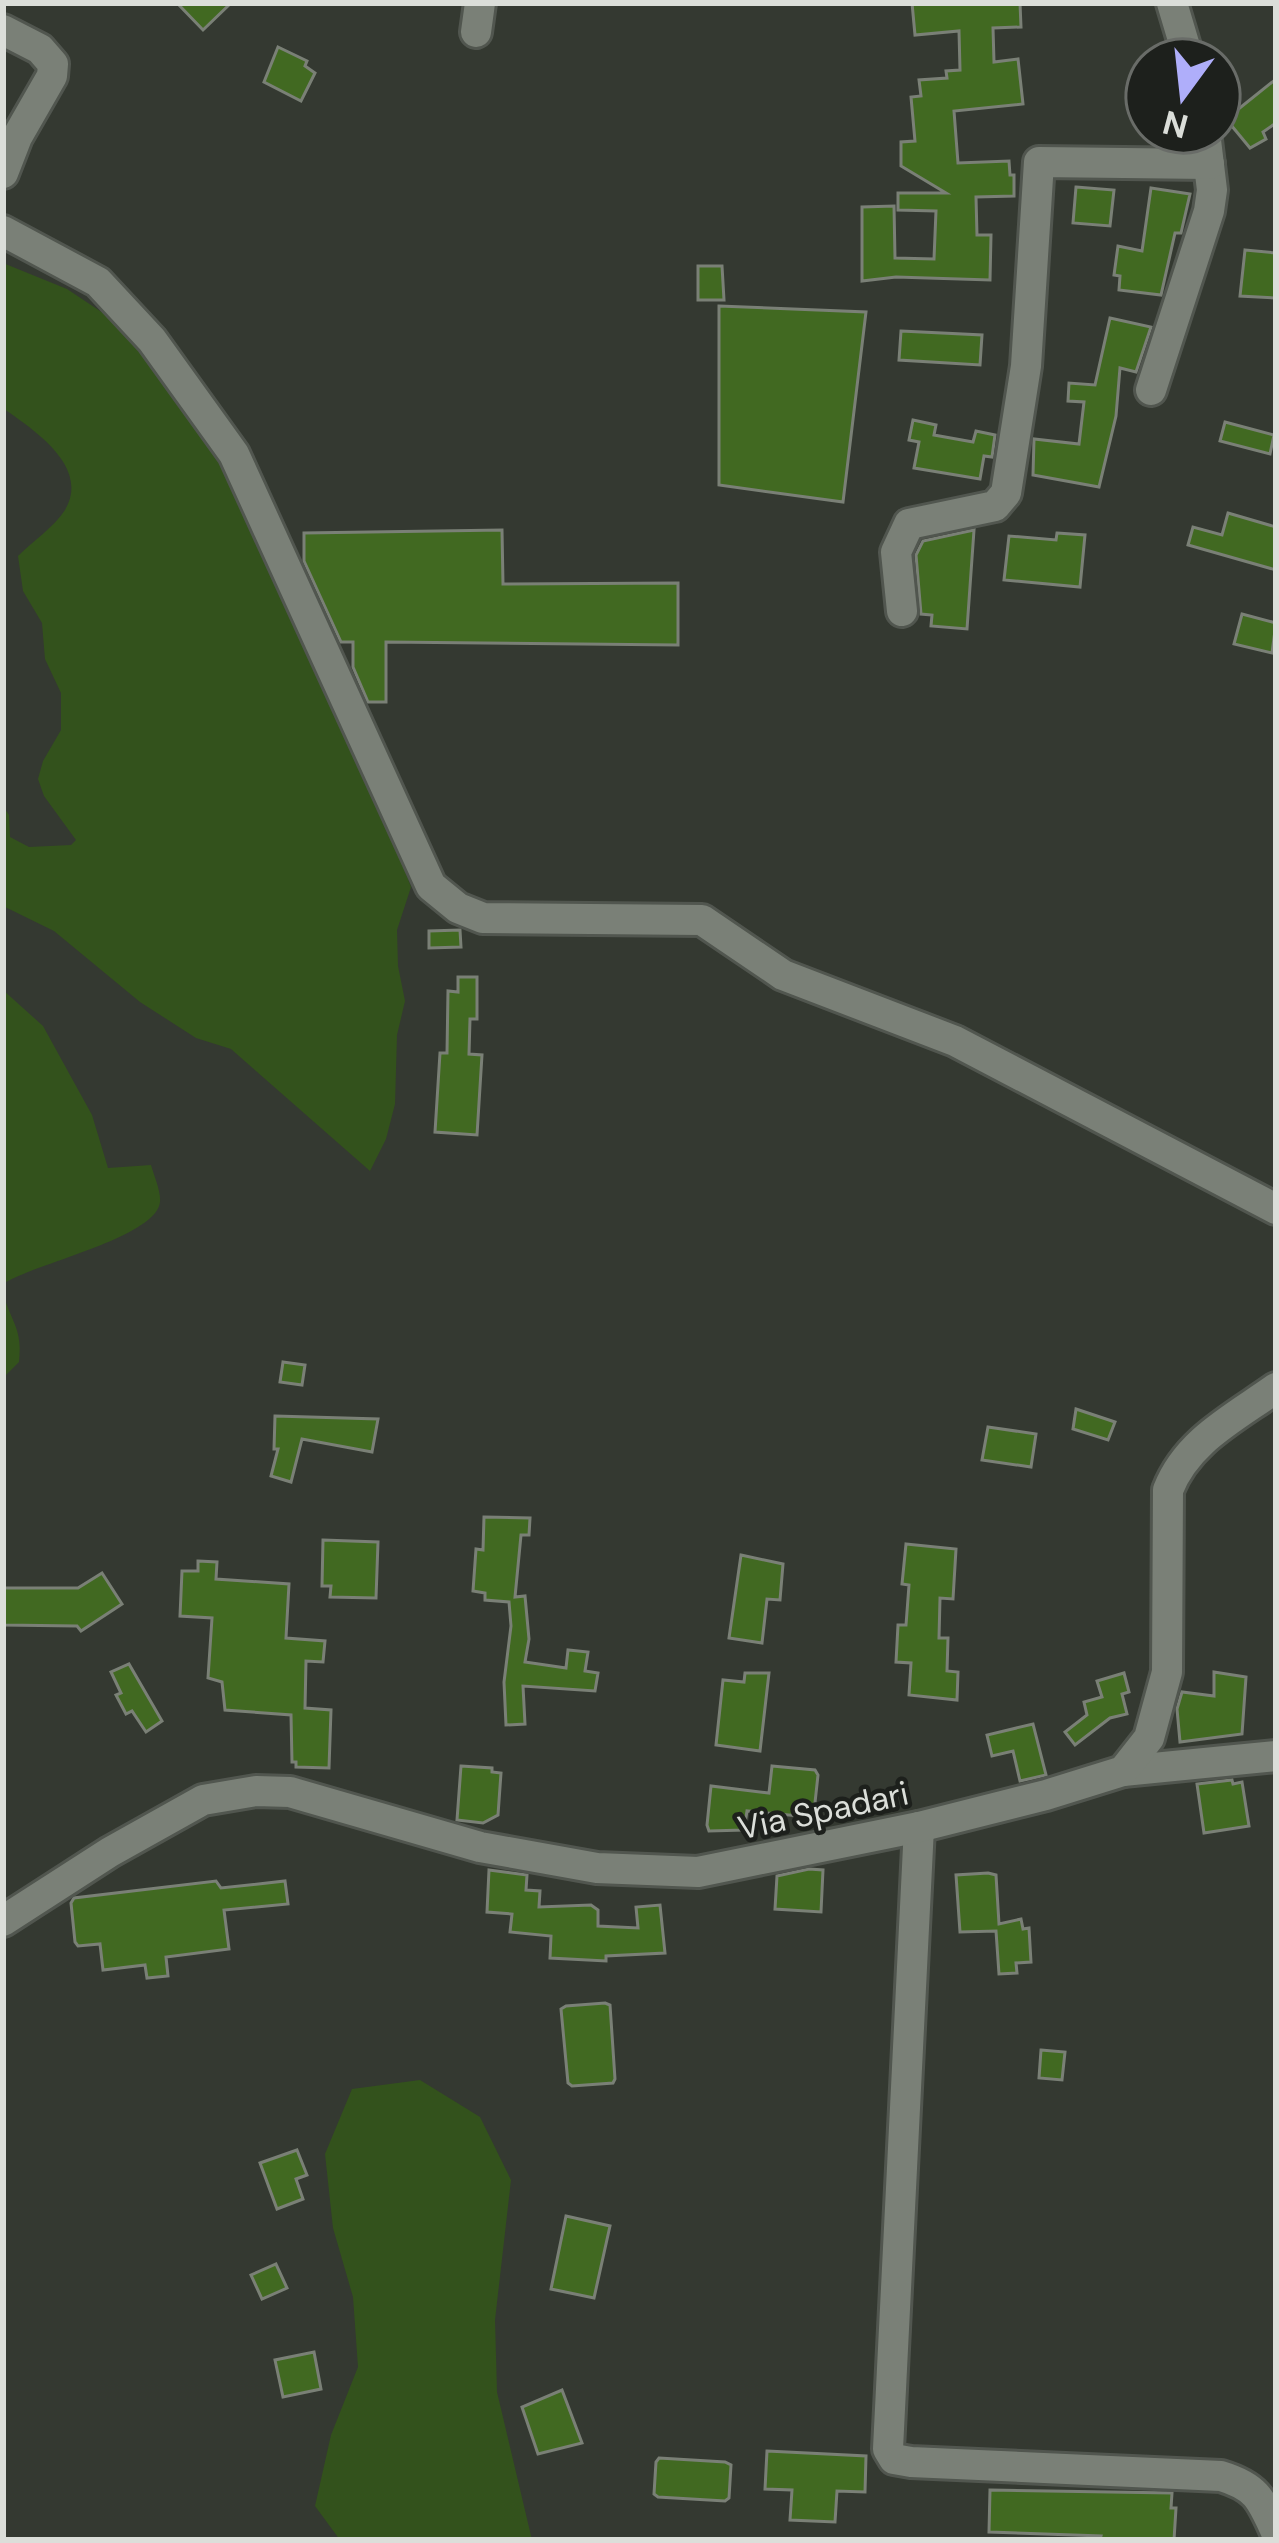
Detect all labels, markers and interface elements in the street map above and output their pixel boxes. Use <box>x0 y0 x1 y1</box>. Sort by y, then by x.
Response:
north arrow <box>1123 36 1243 156</box>
text: N <box>1158 101 1193 148</box>
street label: Via Spadari <box>734 1771 912 1850</box>

